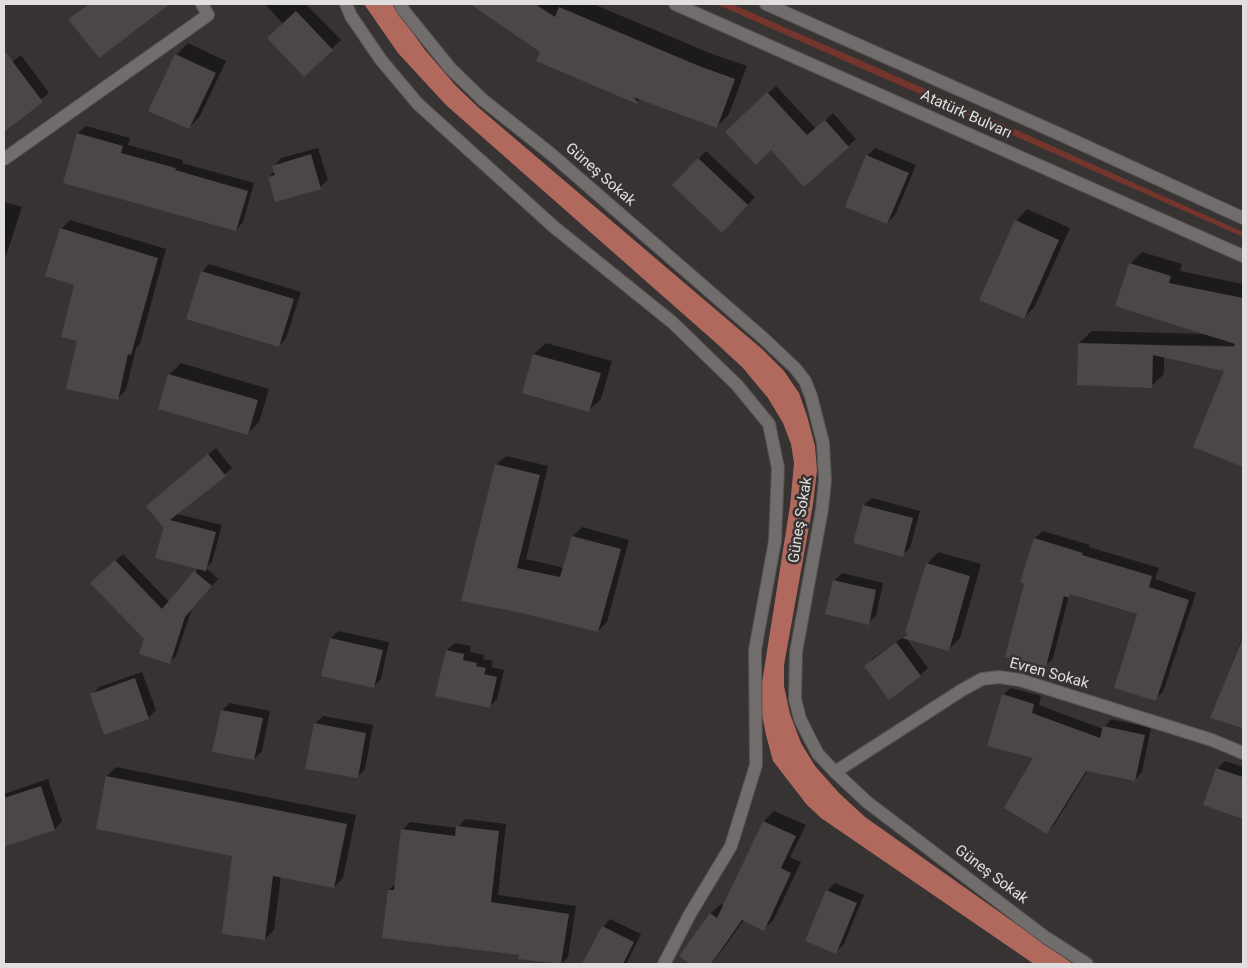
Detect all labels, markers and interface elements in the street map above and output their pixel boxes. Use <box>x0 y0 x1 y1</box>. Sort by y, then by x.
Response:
street label: Atatürk Bulvarı <box>918 87 1014 143</box>
street label: Güneş Sokak <box>561 140 639 210</box>
street label: Güneş Sokak <box>785 476 817 564</box>
street label: Evren Sokak <box>1007 655 1091 693</box>
street label: Güneş Sokak <box>951 842 1031 908</box>

